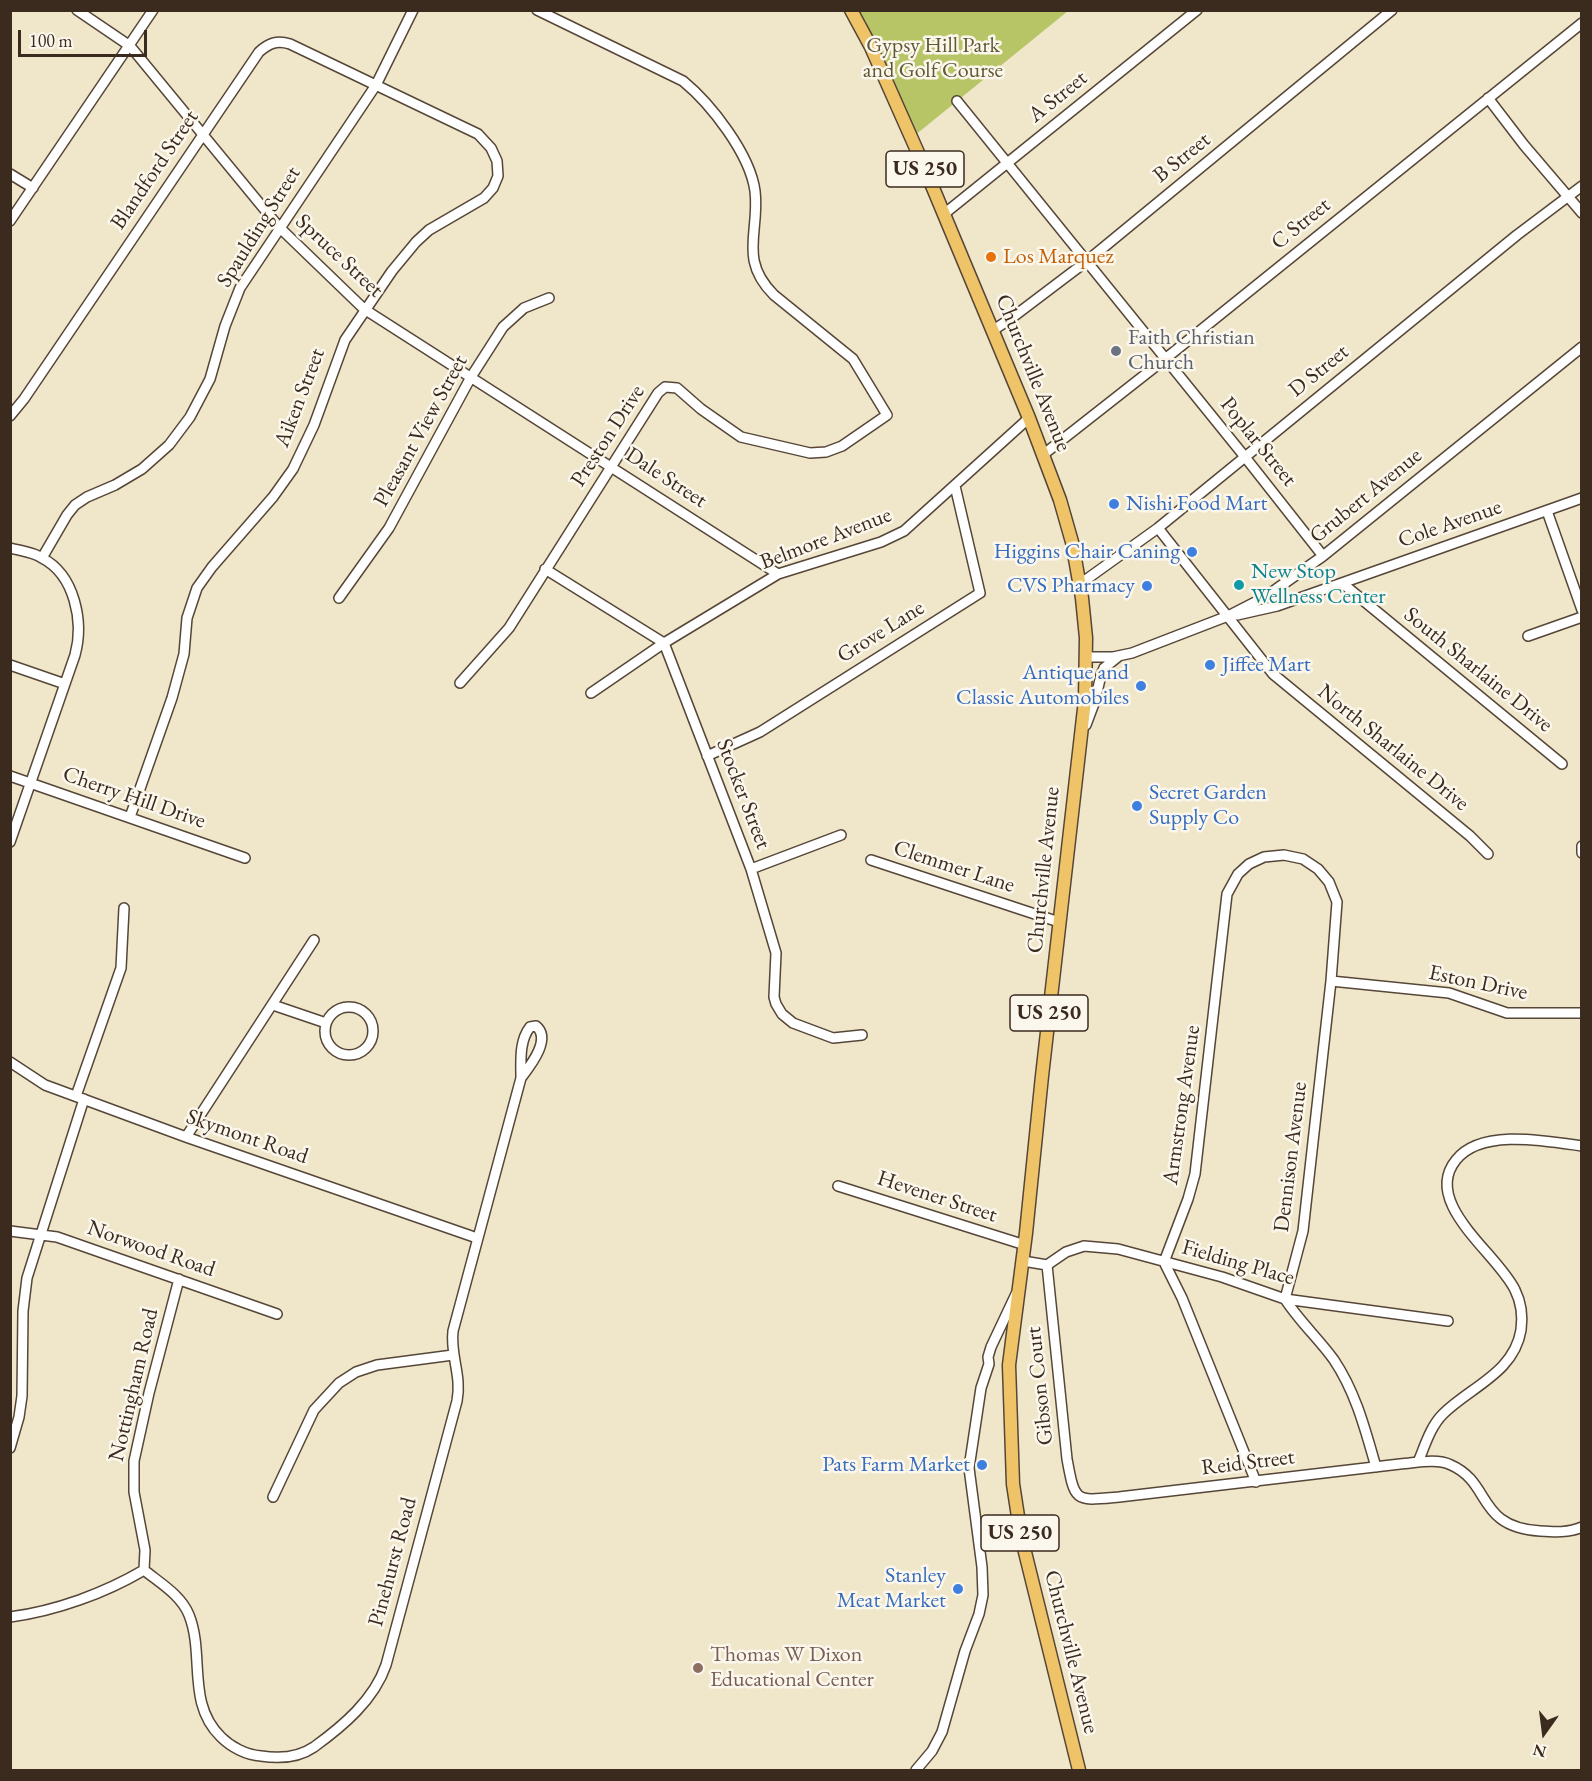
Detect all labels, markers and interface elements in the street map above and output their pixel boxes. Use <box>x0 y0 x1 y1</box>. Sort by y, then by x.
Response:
scale bar <box>21 18 150 56</box>
text: 100 m <box>29 29 73 52</box>
park label: Gypsy Hill Park and Golf Course <box>863 33 1003 84</box>
street label: A Street <box>1023 65 1093 129</box>
street label: Blandford Street <box>105 105 205 235</box>
street label: B Street <box>1148 127 1216 189</box>
road number: US 250 <box>886 151 964 187</box>
street label: Spaulding Street <box>211 162 307 292</box>
street label: C Street <box>1266 192 1336 256</box>
street label: Spruce Street <box>290 209 388 303</box>
place label: Los Marquez <box>1003 244 1114 270</box>
marker: Los Marquez <box>984 250 998 264</box>
street label: Churchville Avenue <box>989 290 1077 456</box>
place label: Faith Christian Church <box>1128 325 1255 376</box>
street label: D Street <box>1284 339 1354 403</box>
marker: Faith Christian Church <box>1109 344 1123 358</box>
street label: Aiken Street <box>269 345 331 451</box>
street label: Pleasant View Street <box>368 350 474 512</box>
street label: Preston Drive <box>565 380 651 492</box>
street label: Poplar Street <box>1214 392 1302 492</box>
street label: Dale Street <box>620 442 712 514</box>
street label: Grubert Avenue <box>1305 443 1427 549</box>
place label: Nishi Food Mart <box>1126 491 1267 517</box>
street label: Cole Avenue <box>1395 494 1505 554</box>
marker: Nishi Food Mart <box>1107 497 1121 511</box>
street label: Belmore Avenue <box>757 502 895 576</box>
place label: Higgins Chair Caning <box>994 539 1180 565</box>
marker: Higgins Chair Caning <box>1185 545 1199 559</box>
place label: New Stop Wellness Center <box>1251 559 1386 610</box>
place label: CVS Pharmacy <box>1007 573 1135 599</box>
marker: New Stop Wellness Center <box>1232 578 1246 592</box>
marker: CVS Pharmacy <box>1140 579 1154 593</box>
street label: Grove Lane <box>833 595 929 669</box>
street label: South Sharlaine Drive <box>1398 602 1558 738</box>
place label: Jiffee Mart <box>1222 652 1311 678</box>
marker: Jiffee Mart <box>1203 658 1217 672</box>
place label: Antique and Classic Automobiles <box>956 660 1129 712</box>
marker: Antique and Classic Automobiles <box>1134 679 1148 693</box>
street label: North Sharlaine Drive <box>1312 679 1474 817</box>
street label: Stocker Street <box>710 735 776 853</box>
street label: Cherry Hill Drive <box>59 761 209 835</box>
place label: Secret Garden Supply Co <box>1149 780 1267 831</box>
street label: Churchville Avenue <box>1022 785 1066 955</box>
marker: Secret Garden Supply Co <box>1130 799 1144 813</box>
street label: Clemmer Lane <box>890 835 1018 899</box>
street label: Eston Drive <box>1426 960 1530 1006</box>
road number: US 250 <box>1010 995 1088 1031</box>
street label: Armstrong Avenue <box>1158 1024 1206 1186</box>
street label: Dennison Avenue <box>1269 1080 1313 1234</box>
street label: Skymont Road <box>183 1104 311 1170</box>
street label: Hevener Street <box>874 1165 1000 1229</box>
street label: Norwood Road <box>84 1215 218 1283</box>
street label: Fielding Place <box>1179 1234 1297 1292</box>
street label: Nottingham Road <box>104 1306 164 1464</box>
street label: Gibson Court <box>1021 1325 1059 1447</box>
street label: Reid Street <box>1200 1444 1296 1482</box>
place label: Pats Farm Market <box>822 1452 970 1478</box>
marker: Pats Farm Market <box>975 1458 989 1472</box>
street label: Pinehurst Road <box>363 1495 423 1629</box>
road number: US 250 <box>981 1515 1059 1551</box>
place label: Stanley Meat Market <box>837 1563 946 1615</box>
street label: Churchville Avenue <box>1038 1568 1104 1736</box>
marker: Stanley Meat Market <box>951 1582 965 1596</box>
place label: Thomas W Dixon Educational Center <box>710 1642 874 1694</box>
marker: Thomas W Dixon Educational Center <box>691 1661 705 1675</box>
north arrow <box>1514 1703 1574 1763</box>
text: N <box>1531 1739 1548 1763</box>

